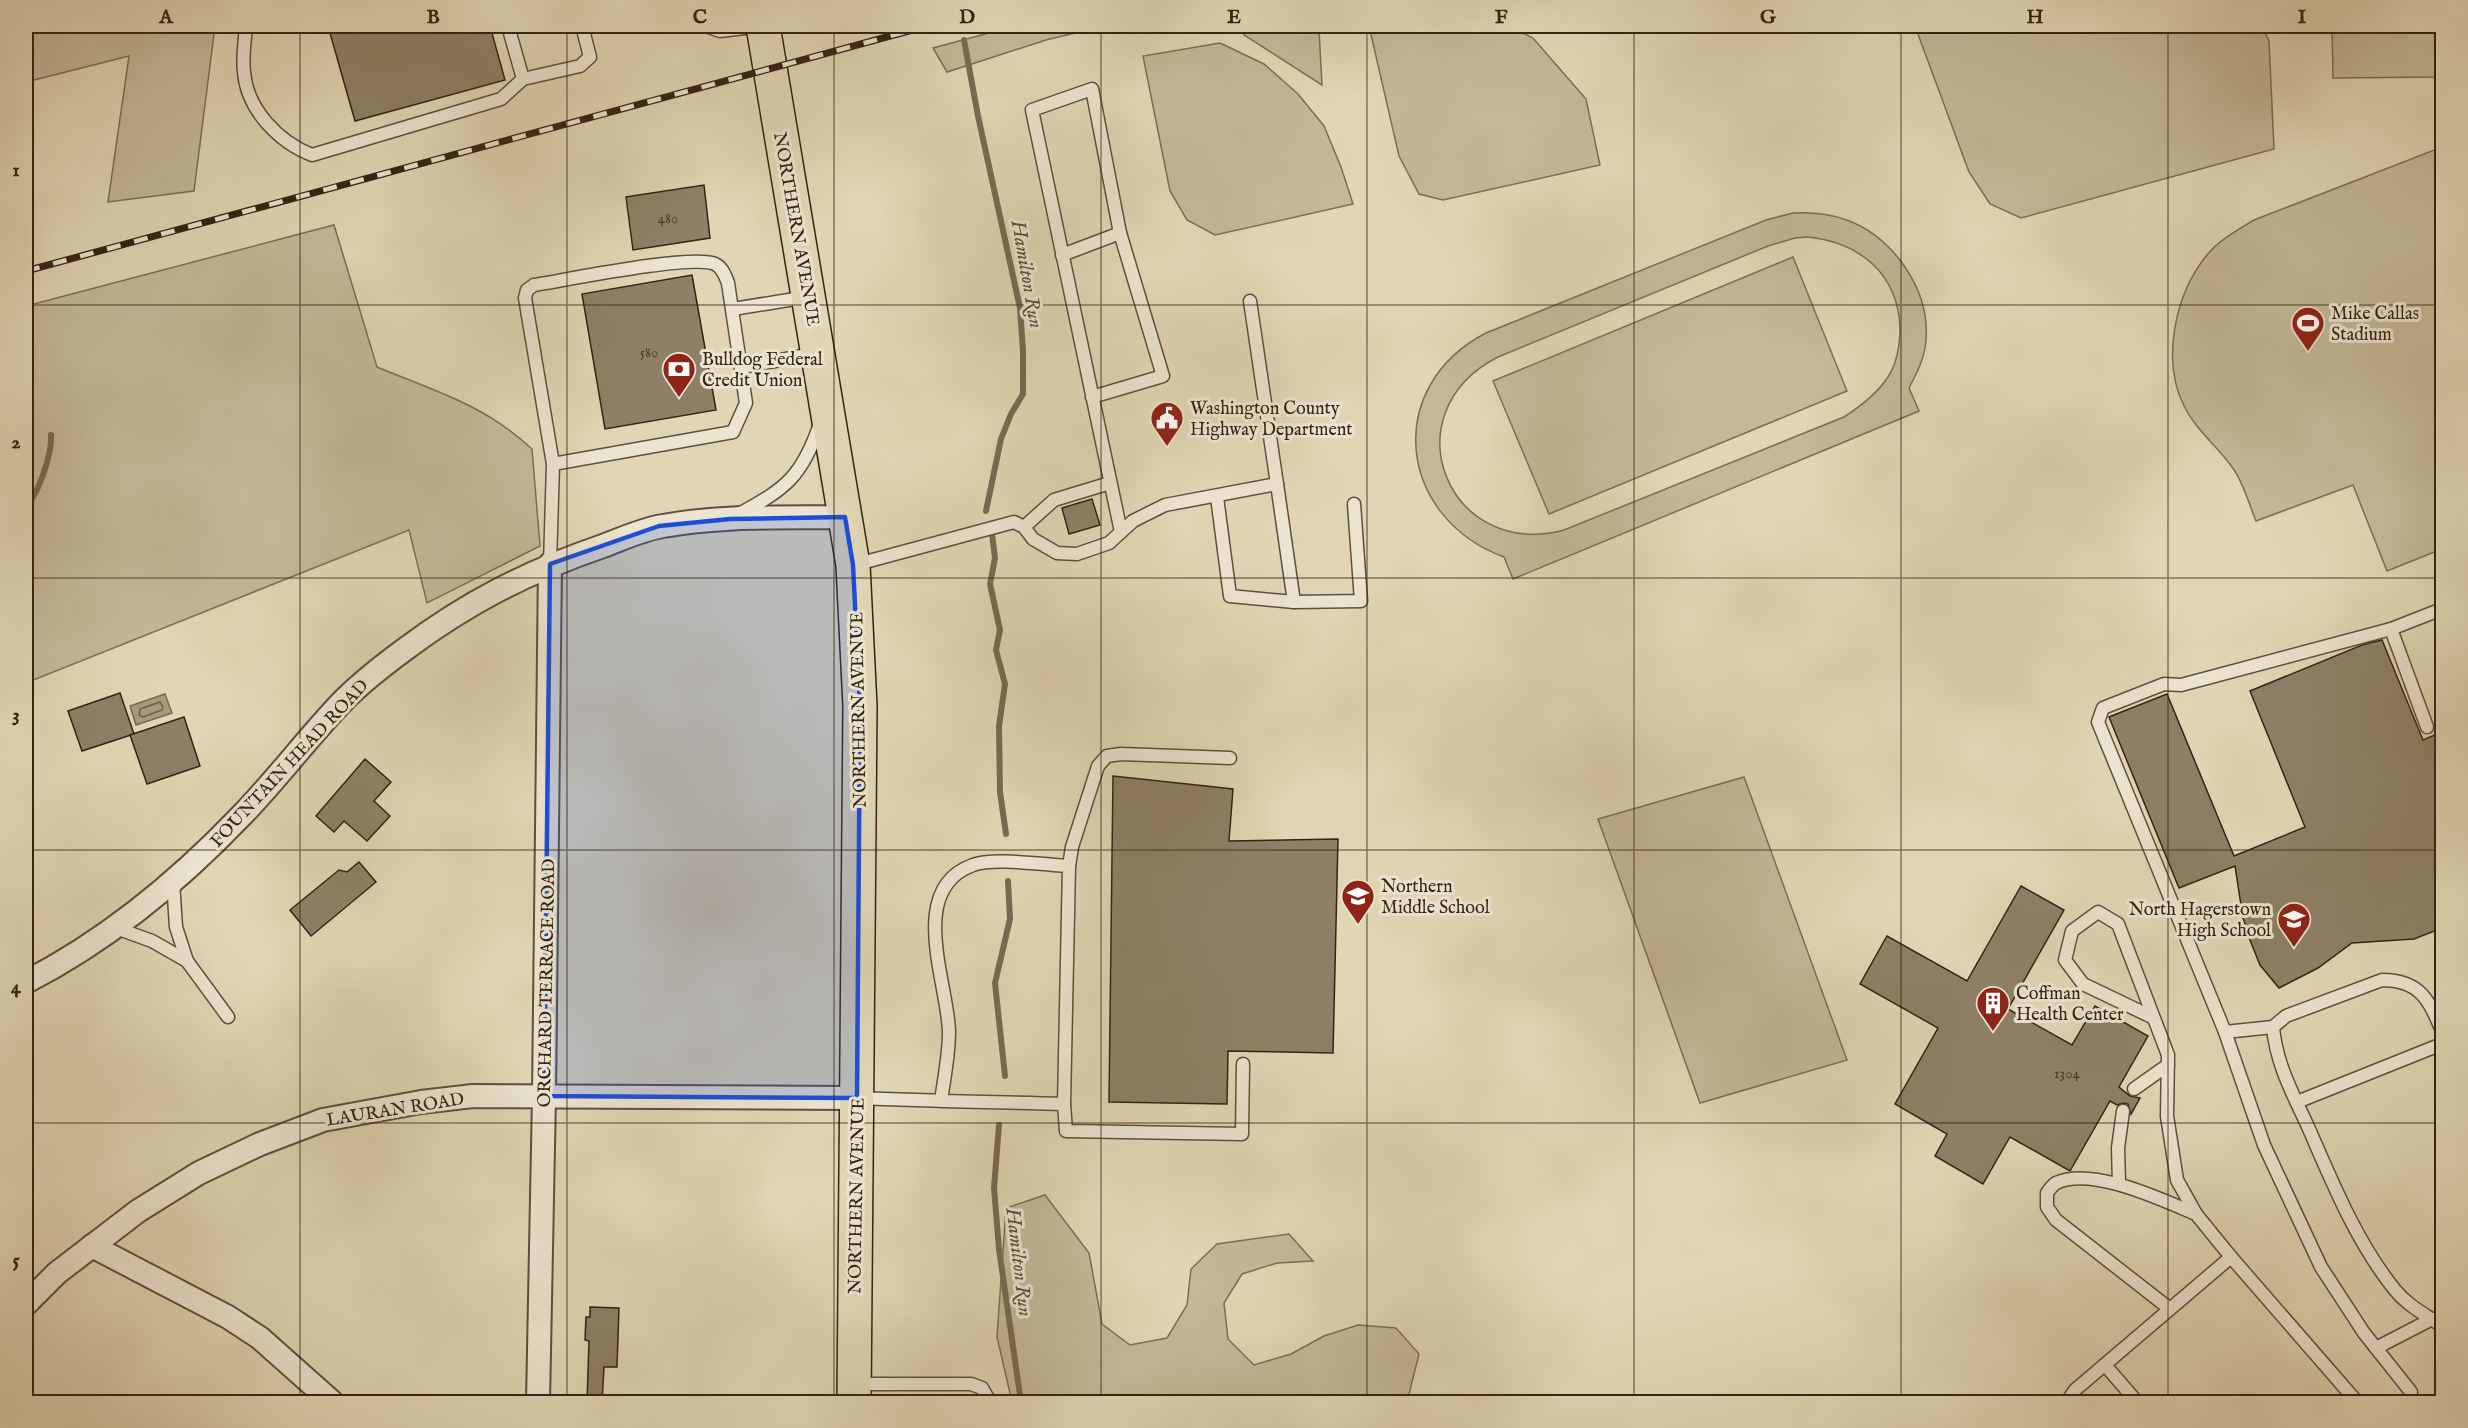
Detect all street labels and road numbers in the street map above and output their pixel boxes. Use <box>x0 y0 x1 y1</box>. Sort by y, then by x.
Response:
street label: NORTHERN AVENUE <box>767 131 824 328</box>
street label: NORTHERN AVENUE <box>846 612 873 808</box>
street label: FOUNTAIN HEAD ROAD <box>206 675 374 853</box>
street label: ORCHARD TERRACE ROAD <box>534 858 561 1108</box>
street label: LAURAN ROAD <box>325 1088 466 1133</box>
street label: NORTHERN AVENUE <box>844 1098 871 1294</box>

